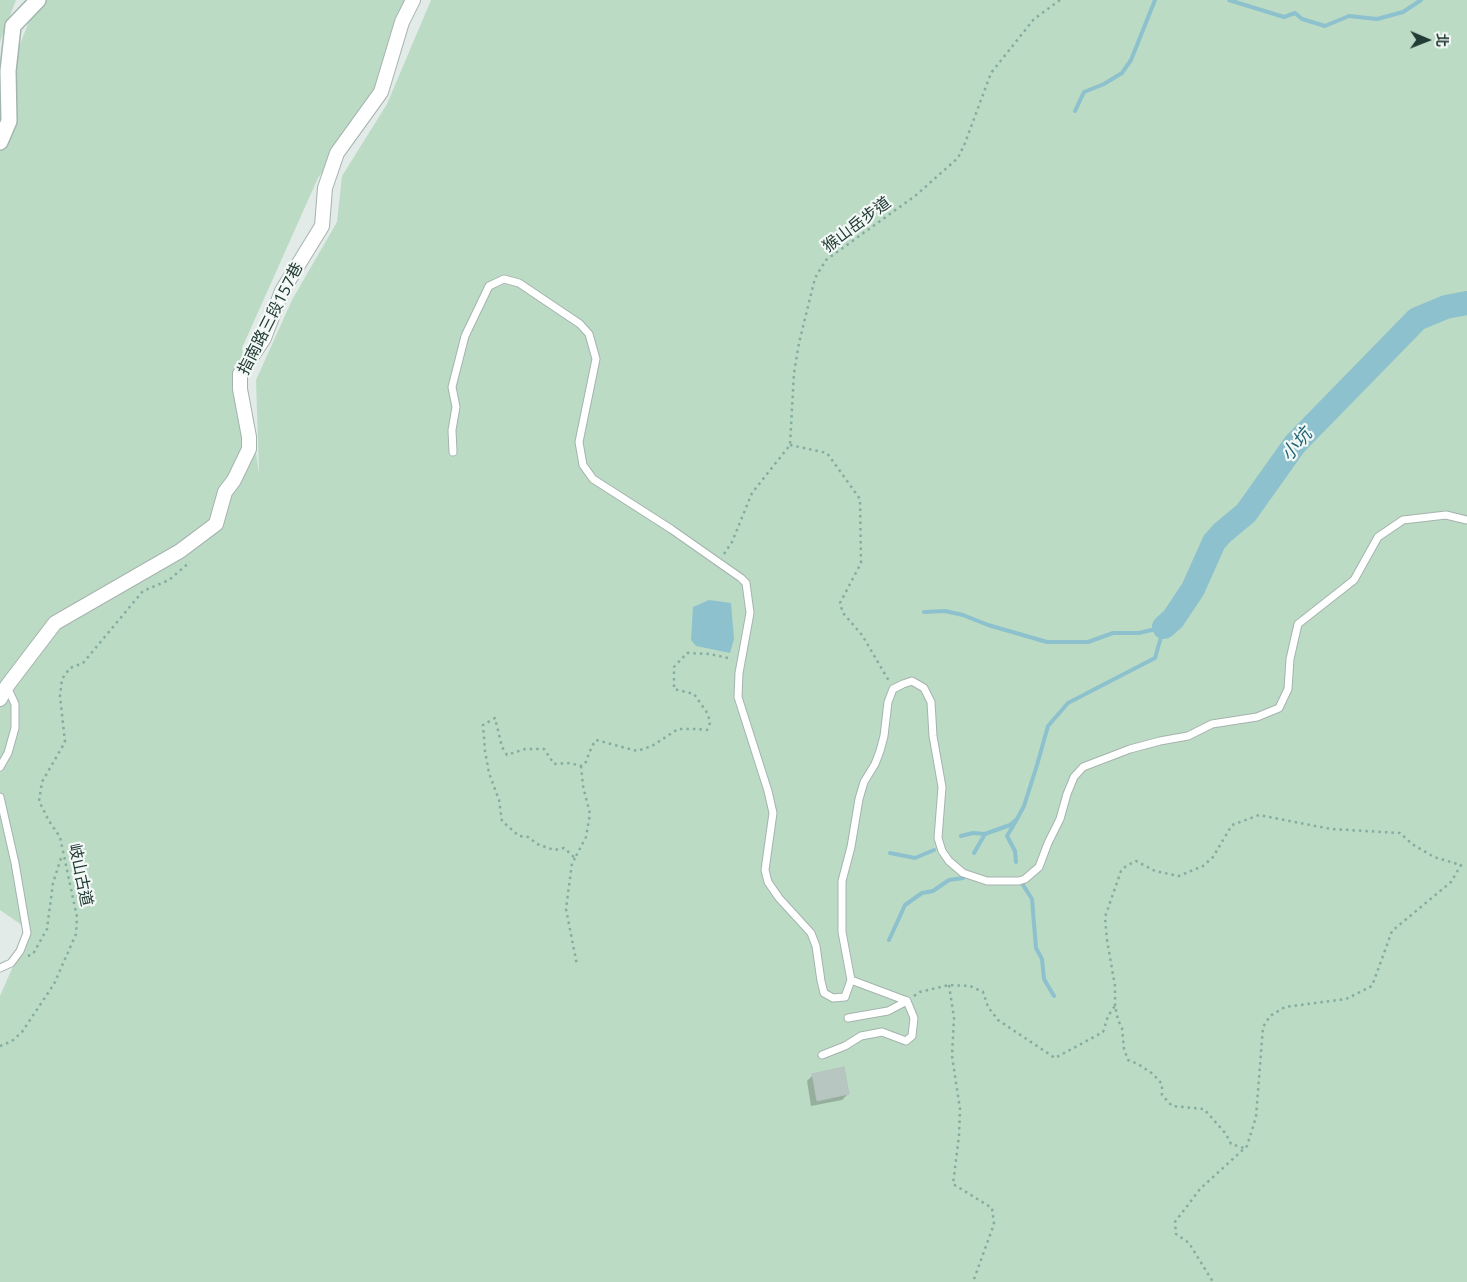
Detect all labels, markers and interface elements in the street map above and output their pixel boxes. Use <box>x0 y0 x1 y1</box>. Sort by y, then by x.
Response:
north arrow <box>1402 15 1452 65</box>
text: 北 <box>1433 33 1452 47</box>
street label: 猴山岳步道 <box>819 193 895 257</box>
street label: 指南路三段157巷 <box>234 260 308 378</box>
water label: 小坑 <box>1277 424 1317 466</box>
street label: 岐山古道 <box>64 842 96 908</box>

